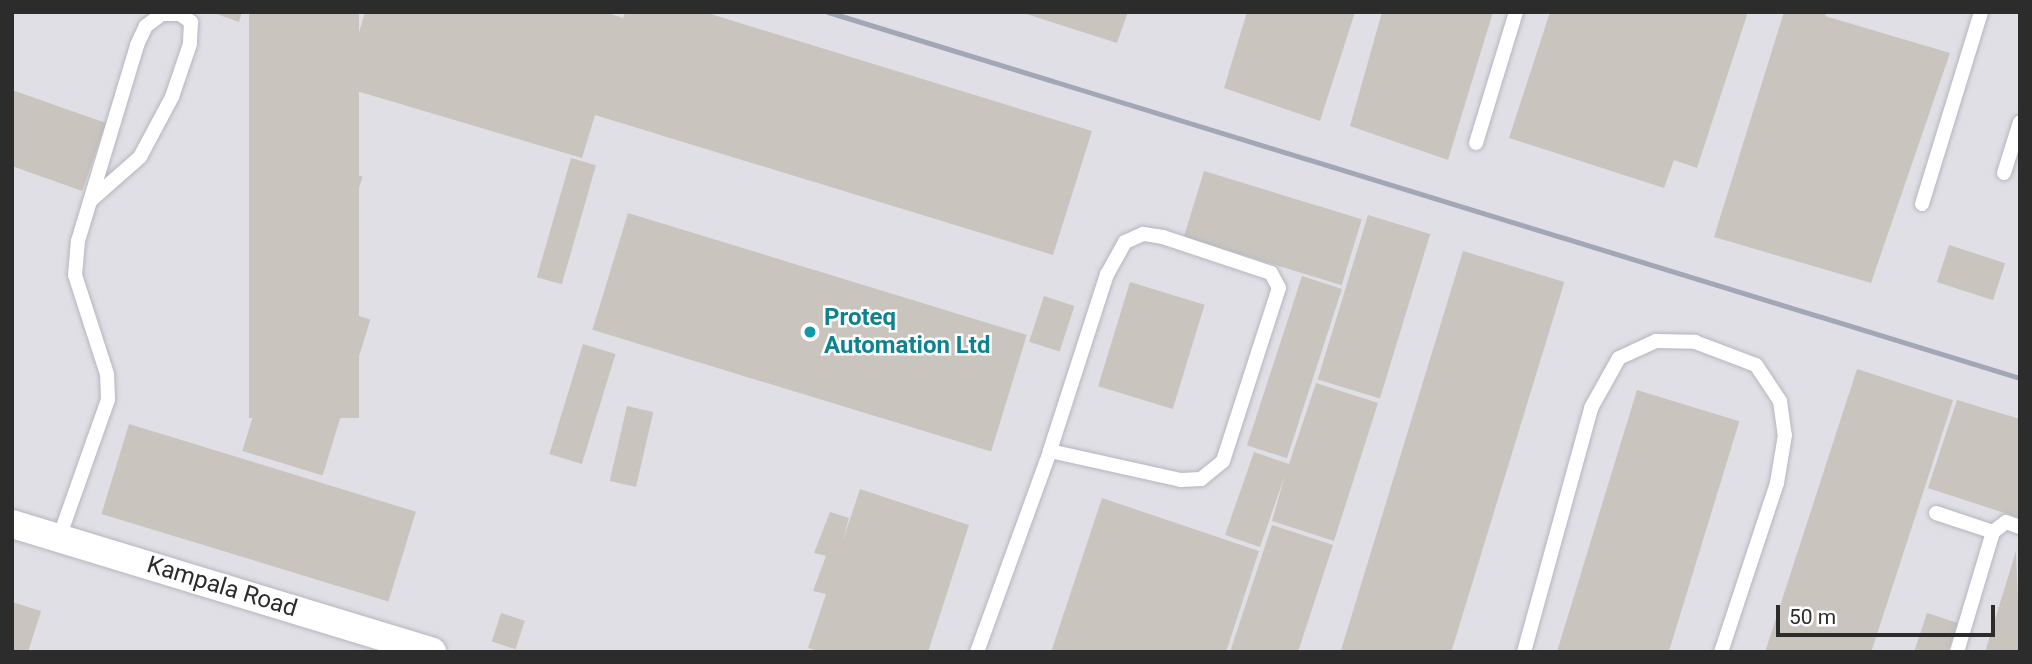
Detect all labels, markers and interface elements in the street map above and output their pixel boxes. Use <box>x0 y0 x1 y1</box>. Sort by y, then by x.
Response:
place label: Proteq Automation Ltd <box>824 304 990 360</box>
marker: Proteq Automation Ltd <box>802 324 818 340</box>
street label: Kampala Road <box>143 550 301 624</box>
scale bar <box>1780 590 1999 634</box>
text: 50 m <box>1789 605 1836 629</box>

